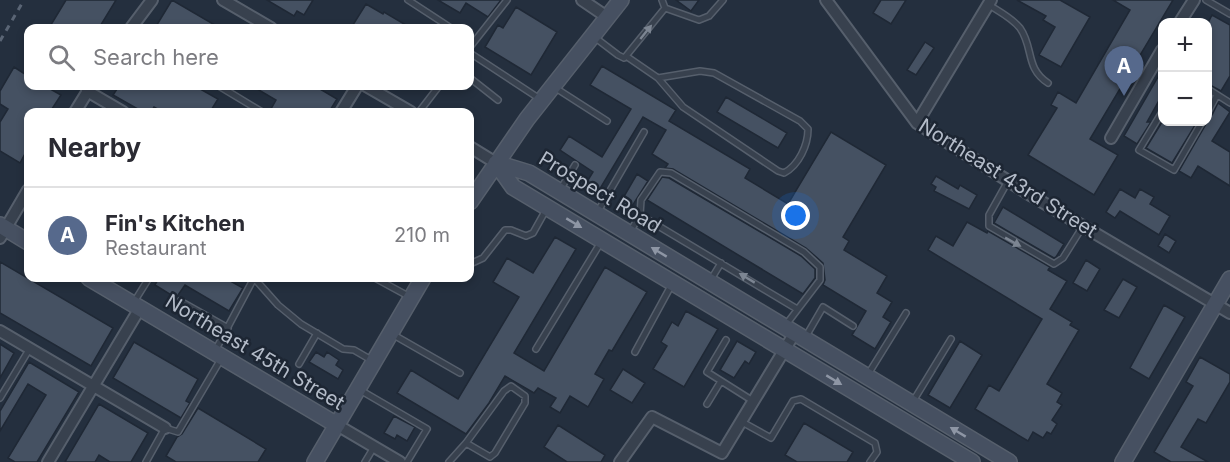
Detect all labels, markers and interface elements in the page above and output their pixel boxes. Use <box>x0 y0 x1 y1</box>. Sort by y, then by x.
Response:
map controls <box>1158 18 1212 126</box>
button: + <box>1158 18 1212 72</box>
search box <box>24 24 474 90</box>
one-way arrow <box>639 25 652 40</box>
icon: search <box>45 41 78 74</box>
text: Search here <box>93 44 219 70</box>
pin: A <box>1104 46 1144 96</box>
button: − <box>1158 72 1212 126</box>
street label: Northeast 43rd Street <box>914 113 1102 243</box>
text: Nearby <box>48 132 141 163</box>
street label: Prospect Road <box>535 146 665 238</box>
your location <box>781 201 810 230</box>
text: Fin's Kitchen <box>105 210 245 236</box>
one-way arrow <box>566 218 582 229</box>
text: A <box>60 223 75 247</box>
text: 210 m <box>394 223 450 247</box>
text: Restaurant <box>105 236 207 260</box>
one-way arrow <box>1005 237 1022 247</box>
one-way arrow <box>651 247 667 258</box>
one-way arrow <box>739 273 755 284</box>
street label: Northeast 45th Street <box>161 289 349 415</box>
one-way arrow <box>826 374 843 384</box>
one-way arrow <box>949 427 966 437</box>

